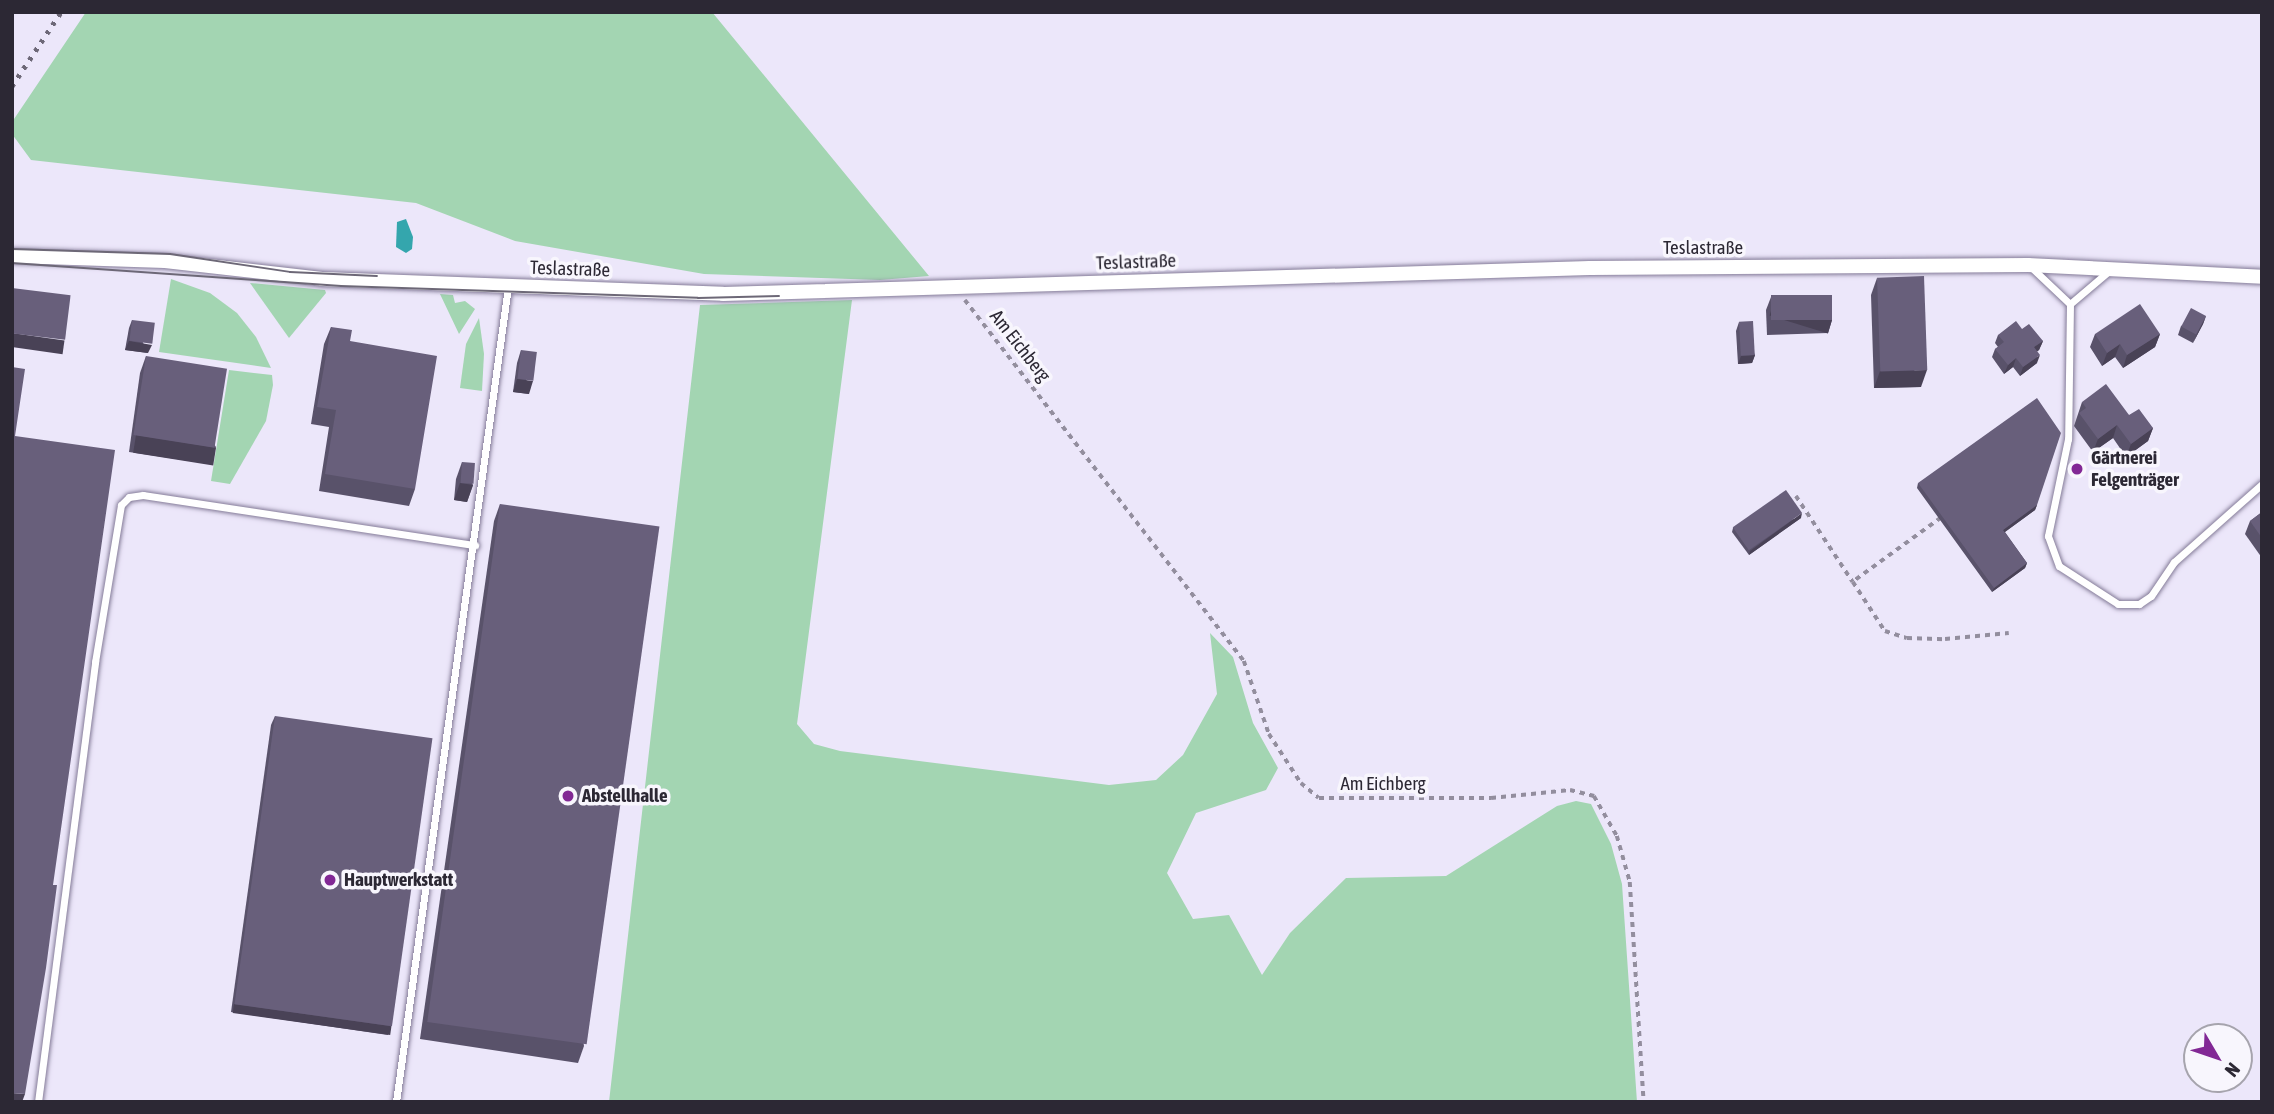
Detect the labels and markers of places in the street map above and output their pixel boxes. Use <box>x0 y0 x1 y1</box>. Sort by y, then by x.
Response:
place label: Gärtnerei Felgenträger <box>2091 447 2179 491</box>
marker: Gärtnerei Felgenträger <box>2069 461 2085 477</box>
place label: Abstellhalle <box>582 785 668 807</box>
marker: Abstellhalle <box>560 788 576 804</box>
place label: Hauptwerkstatt <box>344 869 453 891</box>
marker: Hauptwerkstatt <box>322 872 338 888</box>

